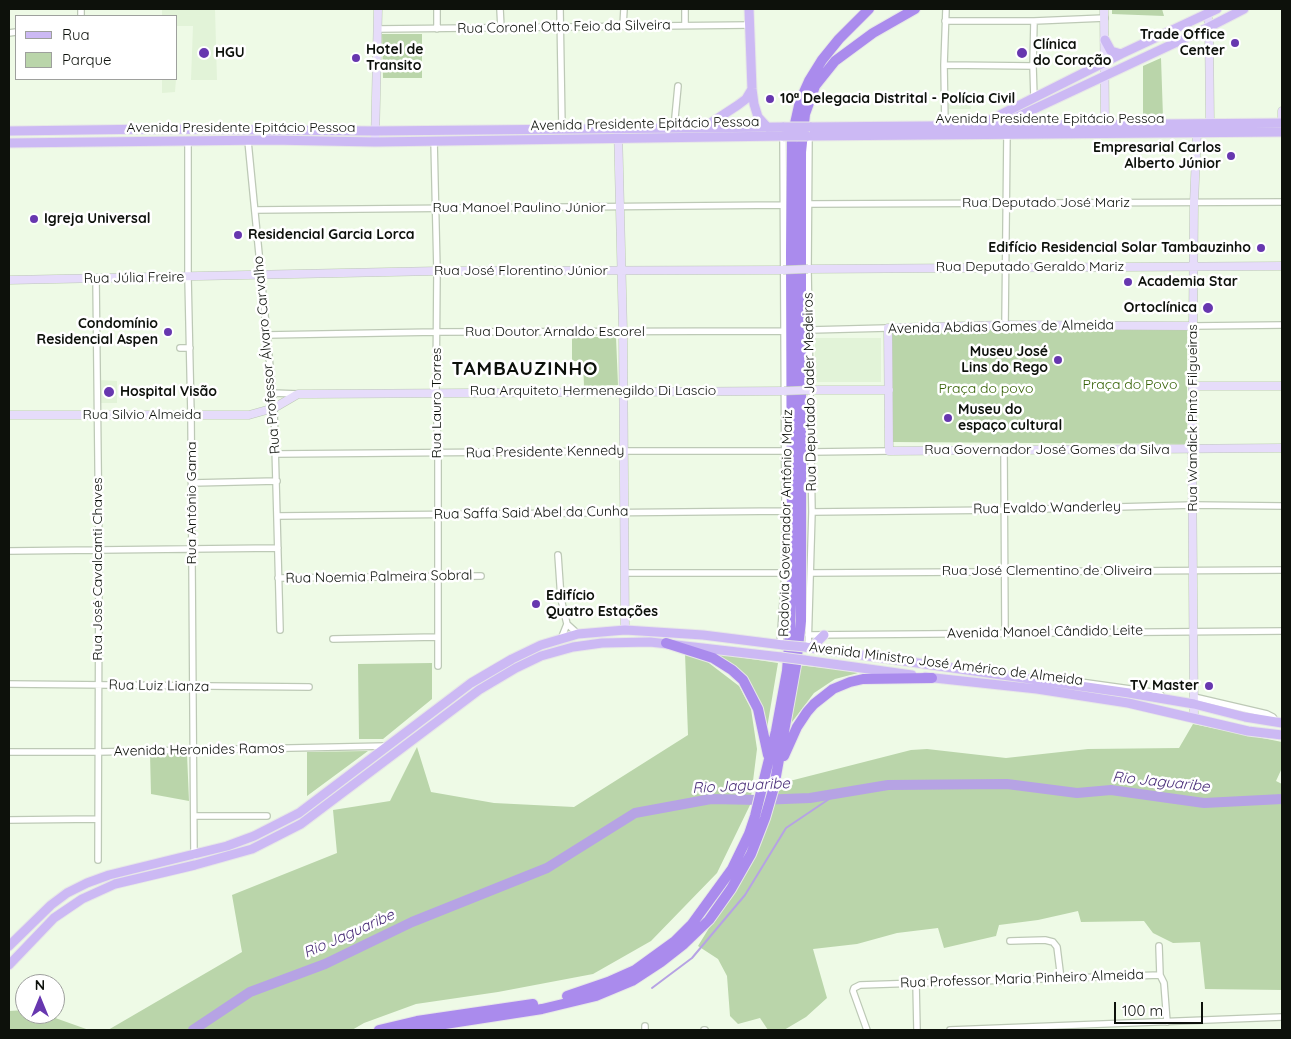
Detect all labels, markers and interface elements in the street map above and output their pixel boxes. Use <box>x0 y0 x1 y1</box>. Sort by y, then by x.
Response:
legend <box>15 15 178 80</box>
street label: Rua Coronel Otto Feio da Silveira <box>457 17 671 37</box>
text: Rua <box>62 25 90 44</box>
place label: Trade Office Center <box>1140 27 1225 59</box>
place label: Clínica do Coração <box>1033 37 1111 70</box>
marker: Trade Office Center <box>1229 37 1241 49</box>
place label: Hotel de Transito <box>366 42 423 74</box>
place label: HGU <box>215 45 245 61</box>
marker: HGU <box>197 46 211 60</box>
marker: Clínica do Coração <box>1015 46 1029 60</box>
text: Parque <box>62 50 112 69</box>
marker: Hotel de Transito <box>350 52 362 64</box>
place label: 10ª Delegacia Distrital - Polícia Civil <box>780 91 1015 107</box>
marker: 10ª Delegacia Distrital - Polícia Civil <box>764 93 776 105</box>
street label: Avenida Presidente Epitácio Pessoa <box>936 111 1164 127</box>
street label: Avenida Presidente Epitácio Pessoa <box>530 114 760 134</box>
street label: Avenida Presidente Epitácio Pessoa <box>127 120 355 136</box>
place label: Empresarial Carlos Alberto Júnior <box>1093 140 1221 172</box>
marker: Empresarial Carlos Alberto Júnior <box>1225 150 1237 162</box>
street label: Rua Deputado José Mariz <box>962 195 1130 211</box>
street label: Rua Manoel Paulino Júnior <box>432 200 606 216</box>
place label: Igreja Universal <box>44 211 150 227</box>
marker: Igreja Universal <box>28 213 40 225</box>
place label: Residencial Garcia Lorca <box>248 227 415 243</box>
marker: Residencial Garcia Lorca <box>232 229 244 241</box>
place label: Edifício Residencial Solar Tambauzinho <box>988 240 1251 256</box>
marker: Edifício Residencial Solar Tambauzinho <box>1255 242 1267 254</box>
street label: Rua Professor Álvaro Carvalho <box>250 255 284 455</box>
street label: Rua Deputado Geraldo Mariz <box>936 259 1124 275</box>
street label: Rua José Florentino Júnior <box>434 263 608 279</box>
street label: Rua Júlia Freire <box>83 269 185 287</box>
place label: Academia Star <box>1138 274 1238 290</box>
marker: Academia Star <box>1122 276 1134 288</box>
street label: Rua Deputado Jader Medeiros <box>800 292 820 492</box>
place label: Ortoclínica <box>1124 300 1197 316</box>
marker: Ortoclínica <box>1201 301 1215 315</box>
place label: Condomínio Residencial Aspen <box>37 316 158 348</box>
street label: Avenida Abdias Gomes de Almeida <box>888 317 1114 337</box>
street label: Rua Doutor Arnaldo Escorel <box>465 324 645 340</box>
street label: Rua Wandick Pinto Filgueiras <box>1185 324 1201 512</box>
marker: Condomínio Residencial Aspen <box>162 326 174 338</box>
place label: Museu José Lins do Rego <box>961 344 1048 377</box>
street label: Rua Lauro Torres <box>429 348 445 458</box>
marker: Museu José Lins do Rego <box>1052 354 1064 366</box>
district label: TAMBAUZINHO <box>450 358 600 380</box>
park label: Praça do Povo <box>1083 377 1177 393</box>
park label: Praça do povo <box>938 381 1034 397</box>
street label: Rua Arquiteto Hermenegildo Di Lascio <box>470 383 716 399</box>
place label: Hospital Visão <box>120 384 217 400</box>
marker: Hospital Visão <box>102 385 116 399</box>
place label: Museu do espaço cultural <box>958 402 1062 434</box>
street label: Rua Silvio Almeida <box>83 407 201 423</box>
street label: Rodovia Governador Antônio Mariz <box>776 409 796 637</box>
marker: Museu do espaço cultural <box>942 412 954 424</box>
street label: Rua Antônio Gama <box>184 442 200 564</box>
street label: Rua Presidente Kennedy <box>465 442 625 462</box>
street label: Rua Governador José Gomes da Silva <box>924 442 1170 458</box>
street label: Rua José Cavalcanti Chaves <box>90 477 106 661</box>
street label: Rua Evaldo Wanderley <box>973 498 1121 518</box>
street label: Rua Saffa Said Abel da Cunha <box>433 503 629 523</box>
street label: Rua José Clementino de Oliveira <box>942 563 1152 579</box>
street label: Rua Noemia Palmeira Sobral <box>285 567 473 587</box>
place label: Edifício Quatro Estações <box>546 588 658 620</box>
marker: Edifício Quatro Estações <box>530 598 542 610</box>
street label: Avenida Manoel Cândido Leite <box>947 622 1143 642</box>
street label: Avenida Ministro José Américo de Almeida <box>808 639 1084 689</box>
street label: Rua Luiz Lianza <box>109 677 209 695</box>
place label: TV Master <box>1130 678 1199 694</box>
marker: TV Master <box>1203 680 1215 692</box>
street label: Avenida Heronides Ramos <box>113 740 285 760</box>
water label: Rio Jaguaribe <box>1112 768 1210 796</box>
water label: Rio Jaguaribe <box>692 774 790 798</box>
water label: Rio Jaguaribe <box>301 906 397 962</box>
street label: Rua Professor Maria Pinheiro Almeida <box>900 966 1144 992</box>
north arrow <box>15 974 65 1024</box>
text: N <box>35 976 45 994</box>
scale bar <box>1116 992 1205 1024</box>
text: 100 m <box>1122 1001 1163 1020</box>

